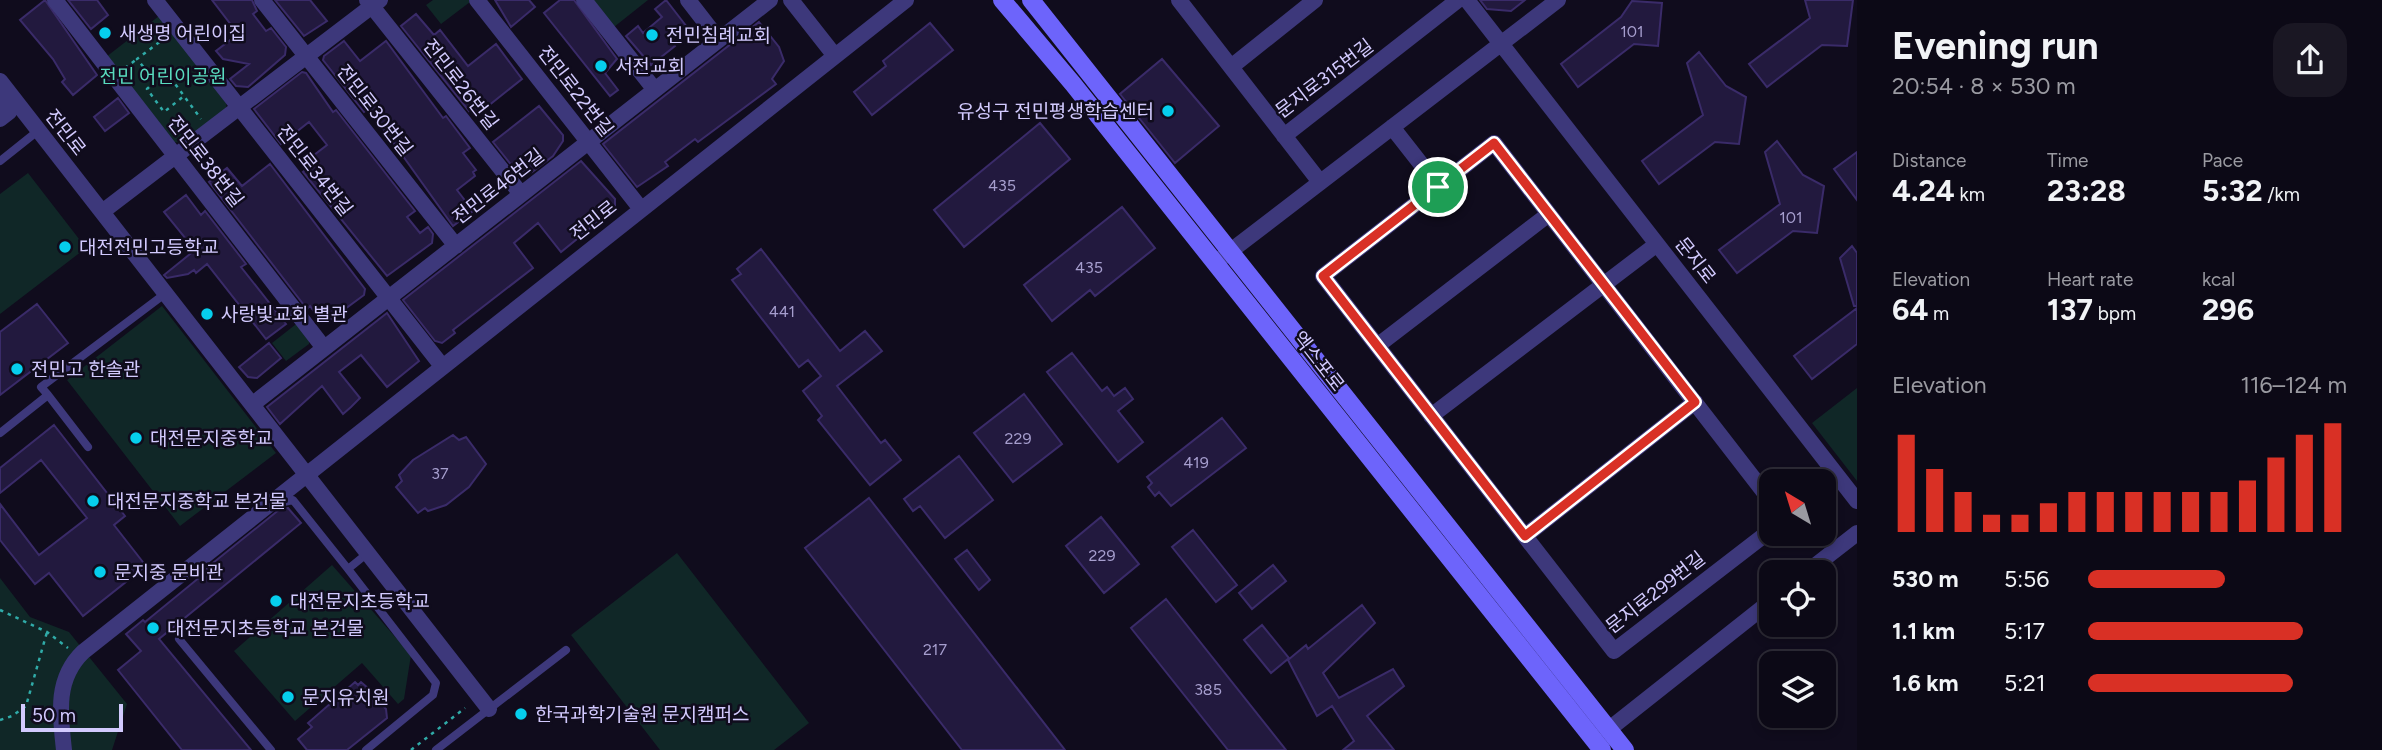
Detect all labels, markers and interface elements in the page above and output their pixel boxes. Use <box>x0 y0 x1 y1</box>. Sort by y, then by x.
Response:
place label: 새생명 어린이집 <box>119 22 246 45</box>
house number: 101 <box>1620 22 1644 41</box>
text: Evening run <box>1892 23 2099 69</box>
button: share <box>2273 23 2347 97</box>
place label: 전민침례교회 <box>666 24 771 47</box>
marker: 새생명 어린이집 <box>97 25 113 41</box>
marker: 전민침례교회 <box>644 27 660 43</box>
street label: 전민로26번길 <box>418 34 503 134</box>
street label: 문지로315번길 <box>1271 34 1378 123</box>
street label: 전민로22번길 <box>533 41 618 141</box>
place label: 서전교회 <box>615 55 685 78</box>
marker: 서전교회 <box>593 58 609 74</box>
street label: 전민로30번길 <box>332 60 418 161</box>
park label: 전민 어린이공원 <box>99 65 227 88</box>
text: 20:54 · 8 × 530 m <box>1892 72 2076 100</box>
place label: 유성구 전민평생학습센터 <box>957 100 1154 123</box>
marker: 유성구 전민평생학습센터 <box>1160 103 1176 119</box>
street label: 전민로 <box>40 105 91 160</box>
street label: 전민로38번길 <box>163 111 248 211</box>
street label: 전민로34번길 <box>272 120 357 221</box>
street label: 전민로46번길 <box>448 143 549 229</box>
text: Distance <box>1892 149 1966 172</box>
text: Time <box>2047 149 2088 172</box>
text: Pace <box>2202 149 2243 172</box>
pin <box>1408 157 1468 217</box>
icon: arrive <box>1419 168 1457 206</box>
text: 4.24 <box>1892 172 1955 209</box>
text: 23:28 <box>2047 172 2126 209</box>
text: 5:32 <box>2202 172 2263 209</box>
house number: 435 <box>988 176 1016 195</box>
text: km <box>1955 183 1985 206</box>
text: /km <box>2263 183 2300 206</box>
street label: 전민로 <box>566 195 621 246</box>
house number: 101 <box>1779 208 1803 227</box>
street label: 문지로 <box>1670 233 1721 288</box>
place label: 대전전민고등학교 <box>79 236 219 259</box>
marker: 대전전민고등학교 <box>57 239 73 255</box>
house number: 435 <box>1075 258 1103 277</box>
text: Elevation <box>1892 268 1970 291</box>
text: Heart rate <box>2047 268 2133 291</box>
text: kcal <box>2202 268 2235 291</box>
text: 64 <box>1892 291 1928 328</box>
text: 137 <box>2047 291 2093 328</box>
text: 296 <box>2202 291 2254 328</box>
house number: 441 <box>769 302 795 321</box>
text: m <box>1928 302 1949 325</box>
text: bpm <box>2093 302 2136 325</box>
place label: 사랑빛교회 별관 <box>221 303 348 326</box>
marker: 사랑빛교회 별관 <box>199 306 215 322</box>
street label: 엑스포로 <box>1288 327 1349 396</box>
place label: 전민고 한솔관 <box>31 358 141 381</box>
marker: 전민고 한솔관 <box>9 361 25 377</box>
text: Elevation <box>1892 371 1987 399</box>
text: 116–124 m <box>2240 371 2347 399</box>
place label: 대전문지중학교 <box>150 427 272 450</box>
house number: 229 <box>1005 429 1031 448</box>
marker: 대전문지중학교 <box>128 430 144 446</box>
house number: 419 <box>1183 453 1209 472</box>
house number: 37 <box>431 464 449 483</box>
north arrow <box>1759 469 1836 546</box>
map controls <box>1759 469 1836 728</box>
place label: 대전문지중학교 본건물 <box>107 490 287 513</box>
marker: 대전문지중학교 본건물 <box>85 493 101 509</box>
house number: 229 <box>1089 546 1115 565</box>
street label: 문지로299번길 <box>1601 547 1709 638</box>
button: locate <box>1759 560 1836 637</box>
place label: 문지중 문비관 <box>114 561 224 584</box>
marker: 문지중 문비관 <box>92 564 108 580</box>
text: 530 m <box>1892 565 1959 593</box>
text: 5:56 <box>2004 565 2049 593</box>
place label: 대전문지초등학교 <box>290 590 430 613</box>
marker: 대전문지초등학교 <box>268 593 284 609</box>
place label: 대전문지초등학교 본건물 <box>167 617 364 640</box>
text: 1.1 km <box>1892 617 1955 645</box>
text: 5:17 <box>2004 617 2045 645</box>
marker: 대전문지초등학교 본건물 <box>145 620 161 636</box>
house number: 217 <box>923 640 947 659</box>
button: layers <box>1759 651 1836 728</box>
text: 1.6 km <box>1892 669 1959 697</box>
text: 5:21 <box>2004 669 2045 697</box>
house number: 385 <box>1194 680 1222 699</box>
place label: 문지유치원 <box>302 686 389 709</box>
marker: 문지유치원 <box>280 689 296 705</box>
scale bar <box>21 701 122 733</box>
place label: 한국과학기술원 문지캠퍼스 <box>535 703 749 726</box>
text: 50 m <box>32 704 76 727</box>
marker: 한국과학기술원 문지캠퍼스 <box>513 706 529 722</box>

